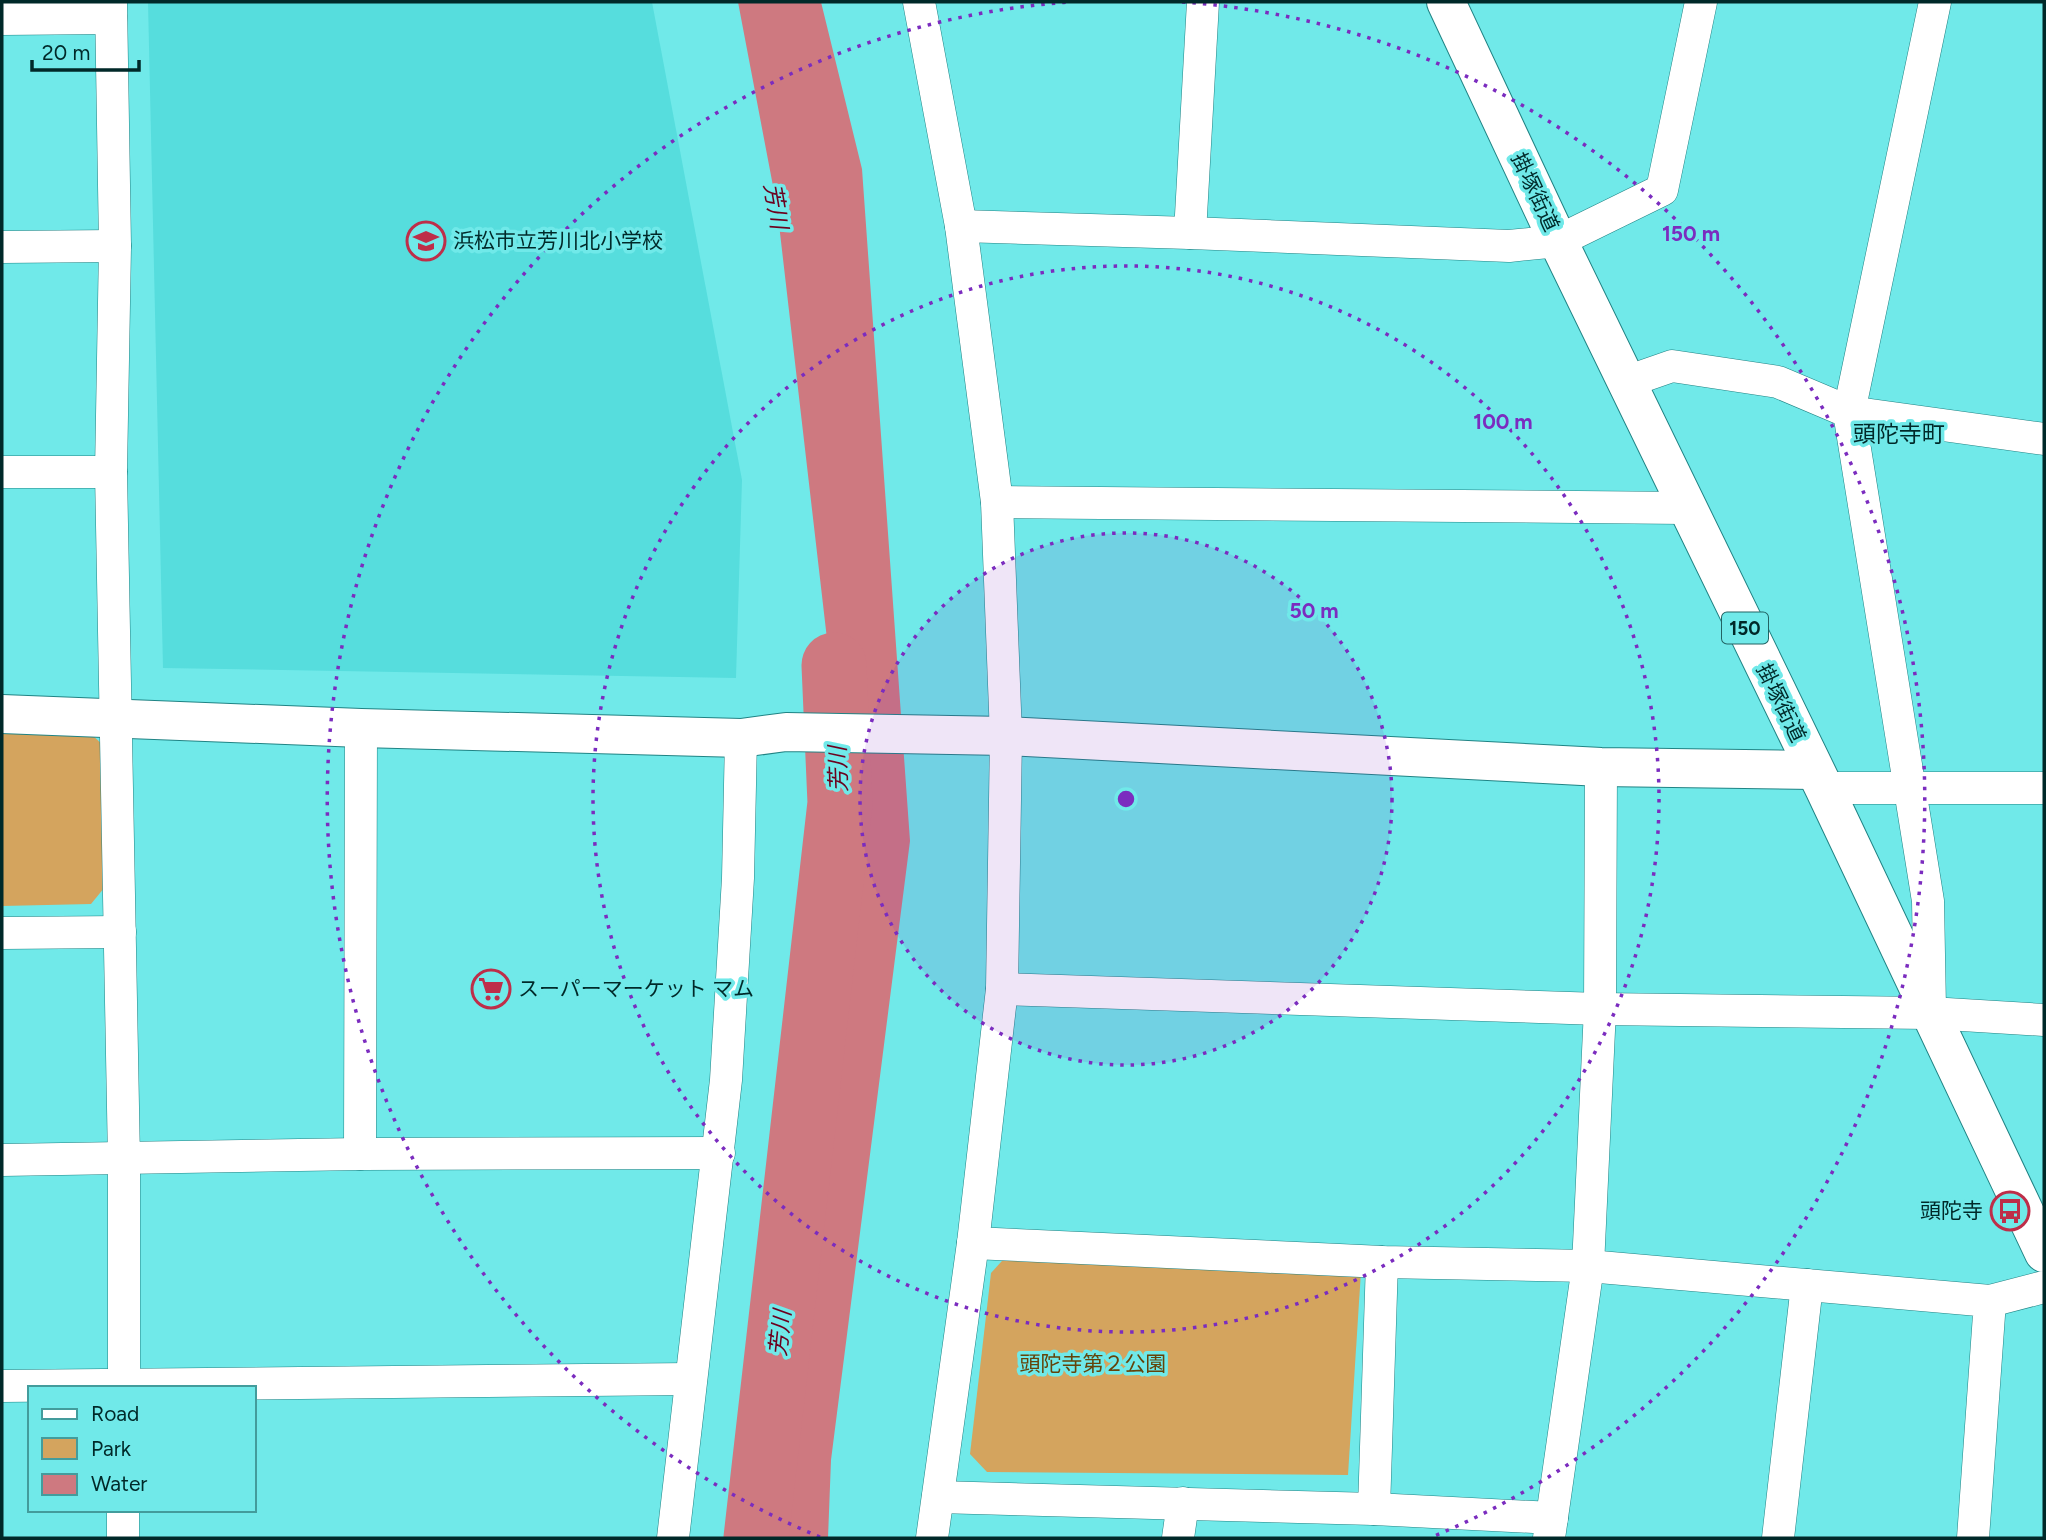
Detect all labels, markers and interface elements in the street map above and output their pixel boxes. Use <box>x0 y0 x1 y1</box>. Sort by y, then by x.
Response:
scale bar <box>32 28 138 72</box>
text: 20 m <box>42 40 90 65</box>
street label: 掛塚街道 <box>1506 148 1565 235</box>
water label: 芳川 <box>758 181 794 234</box>
school or university icon: 浜松市立芳川北小学校 <box>405 220 447 262</box>
text: 150 m <box>1662 221 1720 246</box>
place label: 浜松市立芳川北小学校 <box>453 228 663 253</box>
text: 100 m <box>1473 409 1533 434</box>
district label: 頭陀寺町 <box>1853 420 1945 448</box>
text: 50 m <box>1289 598 1339 623</box>
road number: 150 <box>1722 612 1768 643</box>
street label: 掛塚街道 <box>1752 660 1811 746</box>
water label: 芳川 <box>823 743 853 792</box>
centre of rings <box>1114 787 1138 811</box>
supermarket icon: スーパーマーケット マム <box>470 968 512 1010</box>
place label: スーパーマーケット マム <box>518 976 754 1001</box>
bus stop icon: 頭陀寺 <box>1989 1190 2031 1232</box>
place label: 頭陀寺 <box>1920 1198 1983 1223</box>
water label: 芳川 <box>764 1306 797 1357</box>
park label: 頭陀寺第２公園 <box>1020 1351 1167 1376</box>
legend <box>28 1386 256 1512</box>
text: Road <box>91 1401 139 1426</box>
text: Park <box>91 1436 132 1461</box>
text: Water <box>91 1471 147 1496</box>

